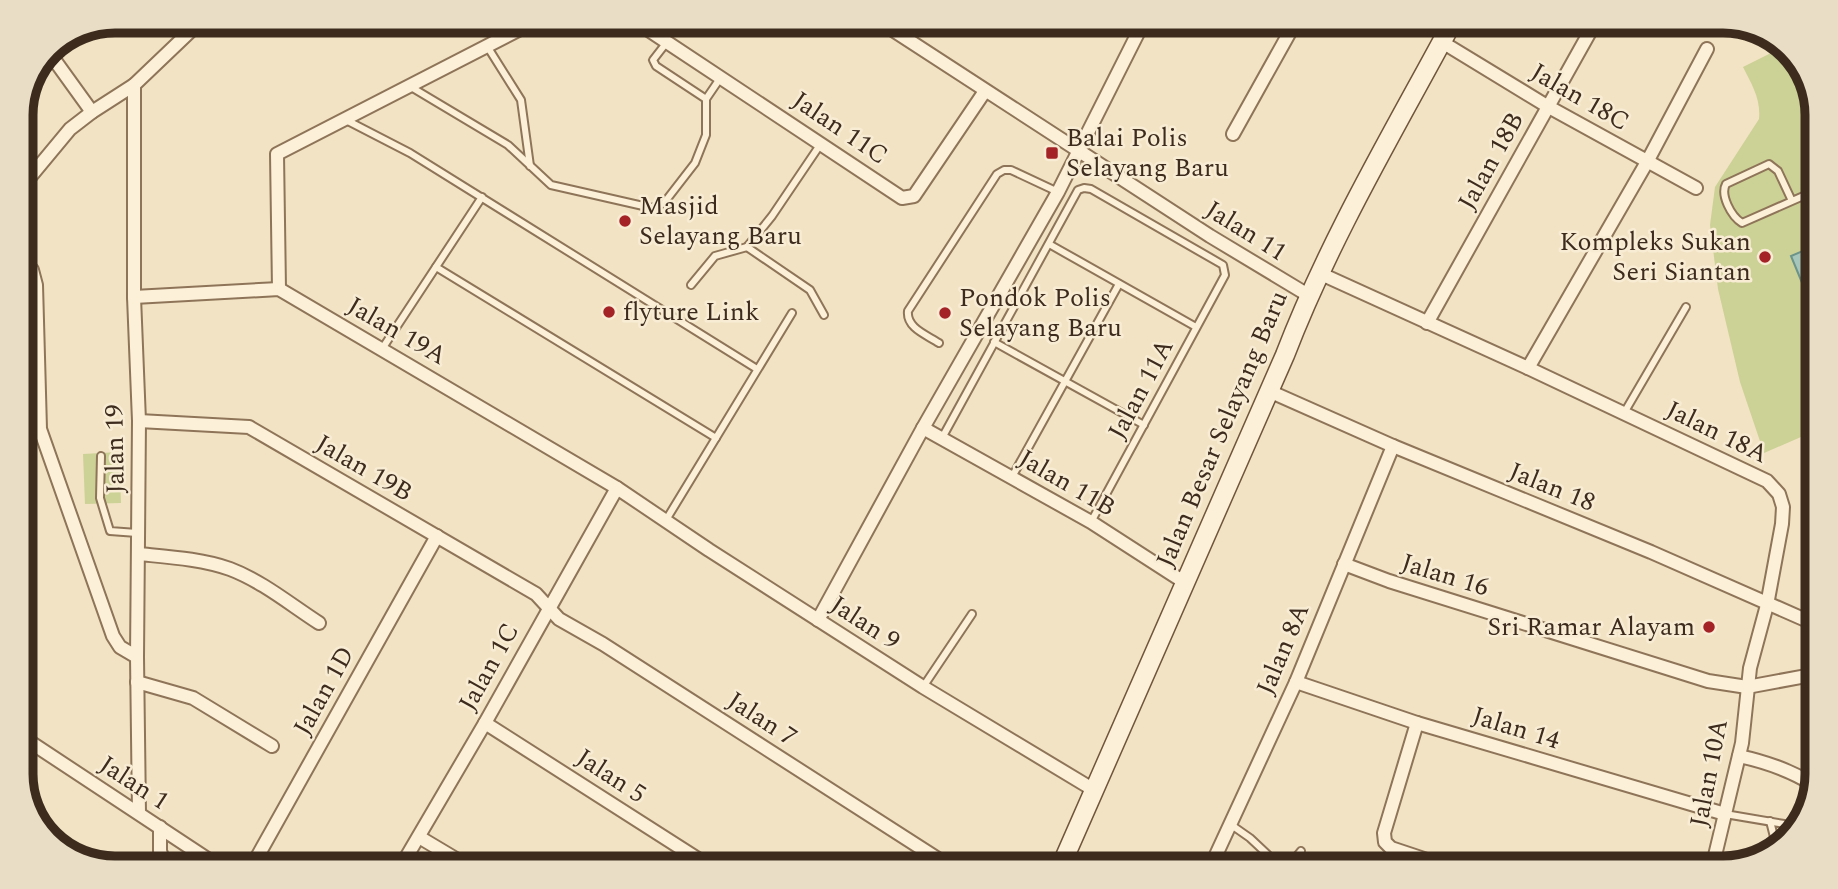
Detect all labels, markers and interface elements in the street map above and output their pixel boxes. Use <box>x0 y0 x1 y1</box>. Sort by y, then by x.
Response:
street label: Jalan 18C <box>1523 52 1637 142</box>
street label: Jalan 11C <box>784 81 896 175</box>
street label: Jalan 18B <box>1448 104 1534 218</box>
place label: Balai Polis Selayang Baru <box>1066 118 1229 188</box>
marker: Balai Polis Selayang Baru <box>1044 145 1060 161</box>
place label: Masjid Selayang Baru <box>639 186 802 256</box>
street label: Jalan 11 <box>1197 190 1295 272</box>
marker: Masjid Selayang Baru <box>617 213 633 229</box>
place label: Kompleks Sukan Seri Siantan <box>1559 222 1751 292</box>
marker: Kompleks Sukan Seri Siantan <box>1757 249 1773 265</box>
place label: Pondok Polis Selayang Baru <box>959 278 1122 348</box>
street label: Jalan Besar Selayang Baru <box>1145 284 1299 574</box>
street label: Jalan 19A <box>340 286 454 376</box>
place label: flyture Link <box>623 292 759 332</box>
marker: flyture Link <box>601 304 617 320</box>
marker: Pondok Polis Selayang Baru <box>937 305 953 321</box>
street label: Jalan 11A <box>1098 331 1184 447</box>
street label: Jalan 18A <box>1659 390 1775 474</box>
street label: Jalan 19 <box>94 404 136 494</box>
street label: Jalan 19B <box>308 424 420 512</box>
street label: Jalan 11B <box>1011 439 1123 527</box>
street label: Jalan 18 <box>1503 452 1601 522</box>
street label: Jalan 16 <box>1396 543 1494 607</box>
street label: Jalan 9 <box>822 585 908 661</box>
street label: Jalan 8A <box>1246 597 1320 701</box>
place label: Sri Ramar Alayam <box>1487 607 1695 647</box>
street label: Jalan 1C <box>448 615 530 719</box>
marker: Sri Ramar Alayam <box>1701 619 1717 635</box>
street label: Jalan 1D <box>283 639 365 743</box>
street label: Jalan 7 <box>719 681 805 757</box>
street label: Jalan 14 <box>1467 696 1565 760</box>
street label: Jalan 10A <box>1679 715 1739 831</box>
street label: Jalan 5 <box>568 738 654 814</box>
street label: Jalan 1 <box>91 745 177 821</box>

